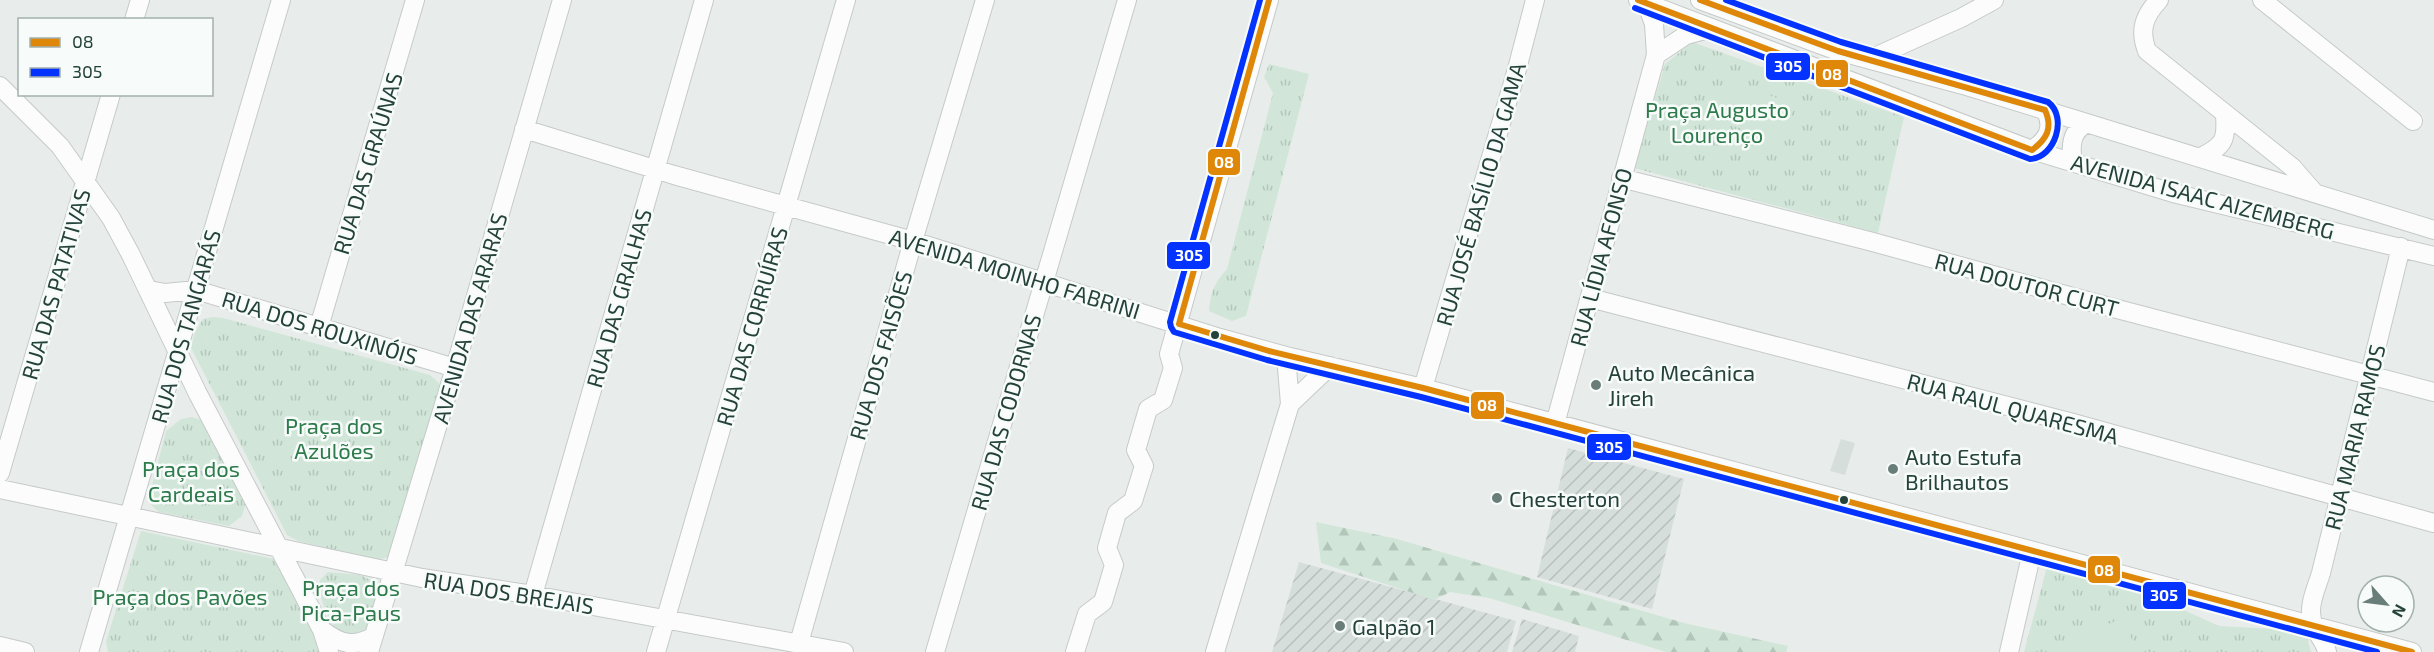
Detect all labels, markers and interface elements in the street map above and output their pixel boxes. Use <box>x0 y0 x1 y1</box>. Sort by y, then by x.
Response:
legend <box>18 18 213 96</box>
text: 08 <box>72 30 94 52</box>
line badge: 305 <box>1765 52 1811 81</box>
text: 305 <box>1774 56 1802 75</box>
street label: RUA JOSÉ BASÍLIO DA GAMA <box>1430 59 1530 329</box>
line badge: 08 <box>1815 59 1849 88</box>
text: 305 <box>72 60 103 82</box>
text: 08 <box>1822 64 1842 83</box>
street label: RUA DAS GRAÚNAS <box>327 69 407 257</box>
park label: Praça Augusto Lourenço <box>1645 96 1789 149</box>
line badge: 08 <box>1207 148 1241 176</box>
street label: AVENIDA ISAAC AIZEMBERG <box>2068 148 2338 244</box>
text: 08 <box>1214 152 1234 171</box>
street label: RUA LÍDIA AFONSO <box>1564 165 1636 349</box>
street label: RUA DAS PATATIVAS <box>15 186 95 382</box>
street label: RUA DAS GRALHAS <box>580 206 656 390</box>
street label: AVENIDA DAS ARARAS <box>426 210 512 426</box>
street label: AVENIDA MOINHO FABRINI <box>887 222 1143 324</box>
street label: RUA DAS CORRUÍRAS <box>710 223 792 429</box>
street label: RUA DOS TANGARÁS <box>145 226 225 426</box>
line badge: 305 <box>1166 241 1211 270</box>
text: 305 <box>1175 245 1203 264</box>
street label: RUA DOUTOR CURT <box>1932 247 2122 321</box>
street label: RUA DOS FAISÕES <box>843 267 917 443</box>
street label: RUA DOS ROUXINÓIS <box>219 285 421 369</box>
street label: RUA DAS CODORNAS <box>965 311 1045 513</box>
unlabelled marker <box>1209 329 1221 341</box>
street label: RUA MARIA RAMOS <box>2318 342 2390 532</box>
place label: Auto Mecânica Jireh <box>1608 359 1755 410</box>
street label: RUA RAUL QUARESMA <box>1904 367 2122 450</box>
marker: Auto Mecânica Jireh <box>1589 378 1603 392</box>
line badge: 08 <box>1470 391 1505 420</box>
text: 08 <box>1477 395 1497 414</box>
park label: Praça dos Azulões <box>285 412 383 463</box>
line badge: 305 <box>1586 433 1632 461</box>
text: 305 <box>1595 437 1623 456</box>
place label: Auto Estufa Brilhautos <box>1905 443 2022 494</box>
park label: Praça dos Cardeais <box>142 455 240 506</box>
marker: Auto Estufa Brilhautos <box>1886 462 1900 476</box>
place label: Chesterton <box>1509 485 1620 511</box>
marker: Chesterton <box>1490 491 1504 505</box>
unlabelled marker <box>1838 494 1850 506</box>
line badge: 08 <box>2087 555 2121 584</box>
text: 08 <box>2094 560 2114 579</box>
street label: RUA DOS BREJAIS <box>422 566 596 618</box>
park label: Praça dos Pica-Paus <box>301 574 401 625</box>
north arrow <box>2356 574 2416 634</box>
line badge: 305 <box>2142 581 2187 610</box>
park label: Praça dos Pavões <box>93 583 267 611</box>
text: 305 <box>2150 585 2178 604</box>
text: N <box>2389 602 2411 621</box>
place label: Galpão 1 <box>1352 613 1435 639</box>
marker: Galpão 1 <box>1333 619 1347 633</box>

